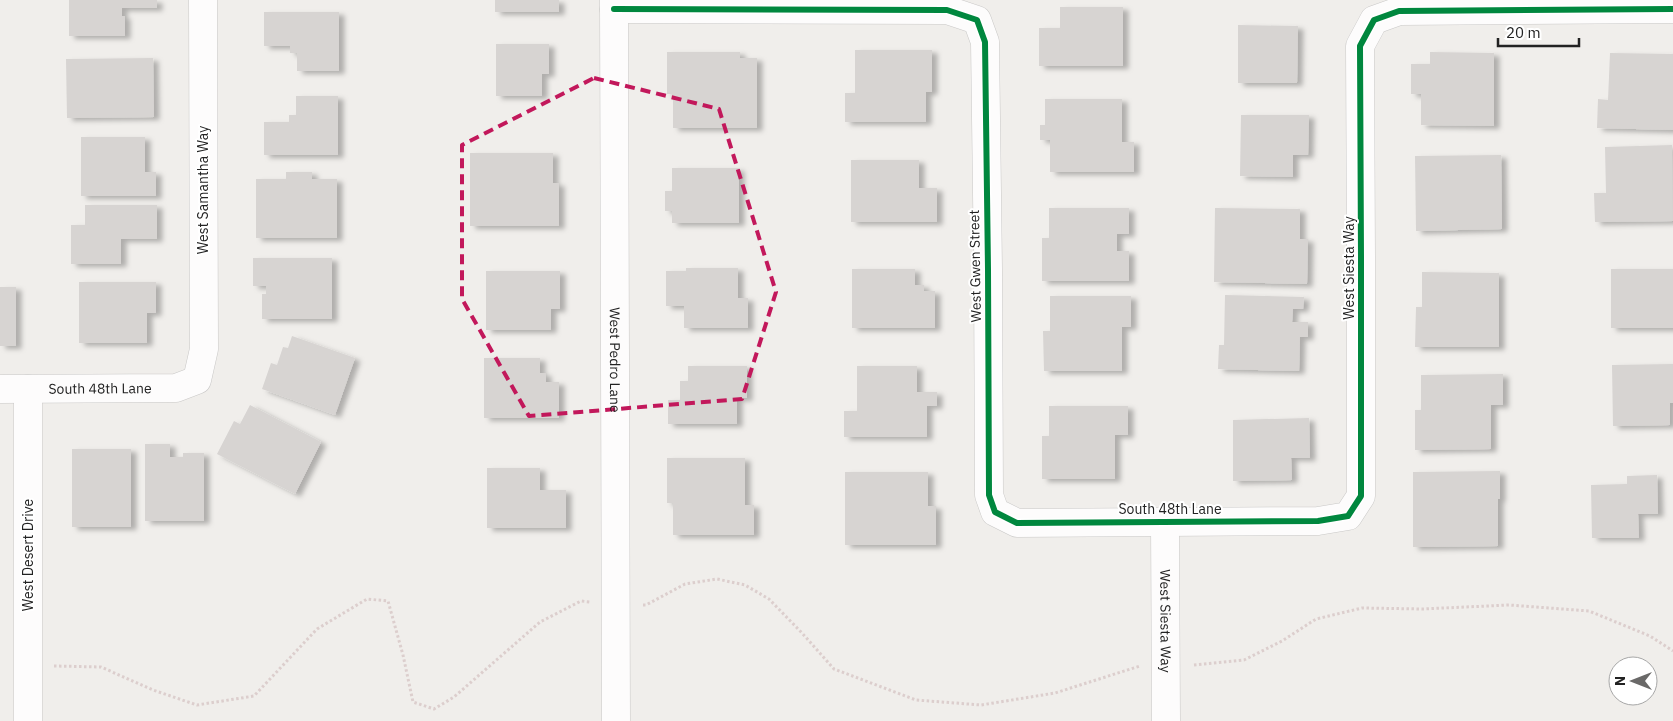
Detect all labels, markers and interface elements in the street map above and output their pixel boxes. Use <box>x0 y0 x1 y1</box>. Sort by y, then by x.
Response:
scale bar <box>1498 15 1579 47</box>
text: 20 m <box>1506 23 1541 42</box>
street label: West Samantha Way <box>194 126 212 254</box>
street label: West Gwen Street <box>965 209 985 322</box>
street label: West Siesta Way <box>1340 216 1358 320</box>
street label: West Pedro Lane <box>606 307 624 413</box>
street label: South 48th Lane <box>48 379 152 398</box>
street label: West Desert Drive <box>19 499 37 611</box>
street label: South 48th Lane <box>1118 500 1222 518</box>
street label: West Siesta Way <box>1156 569 1175 673</box>
north arrow <box>1608 656 1658 706</box>
text: N <box>1611 676 1629 686</box>

